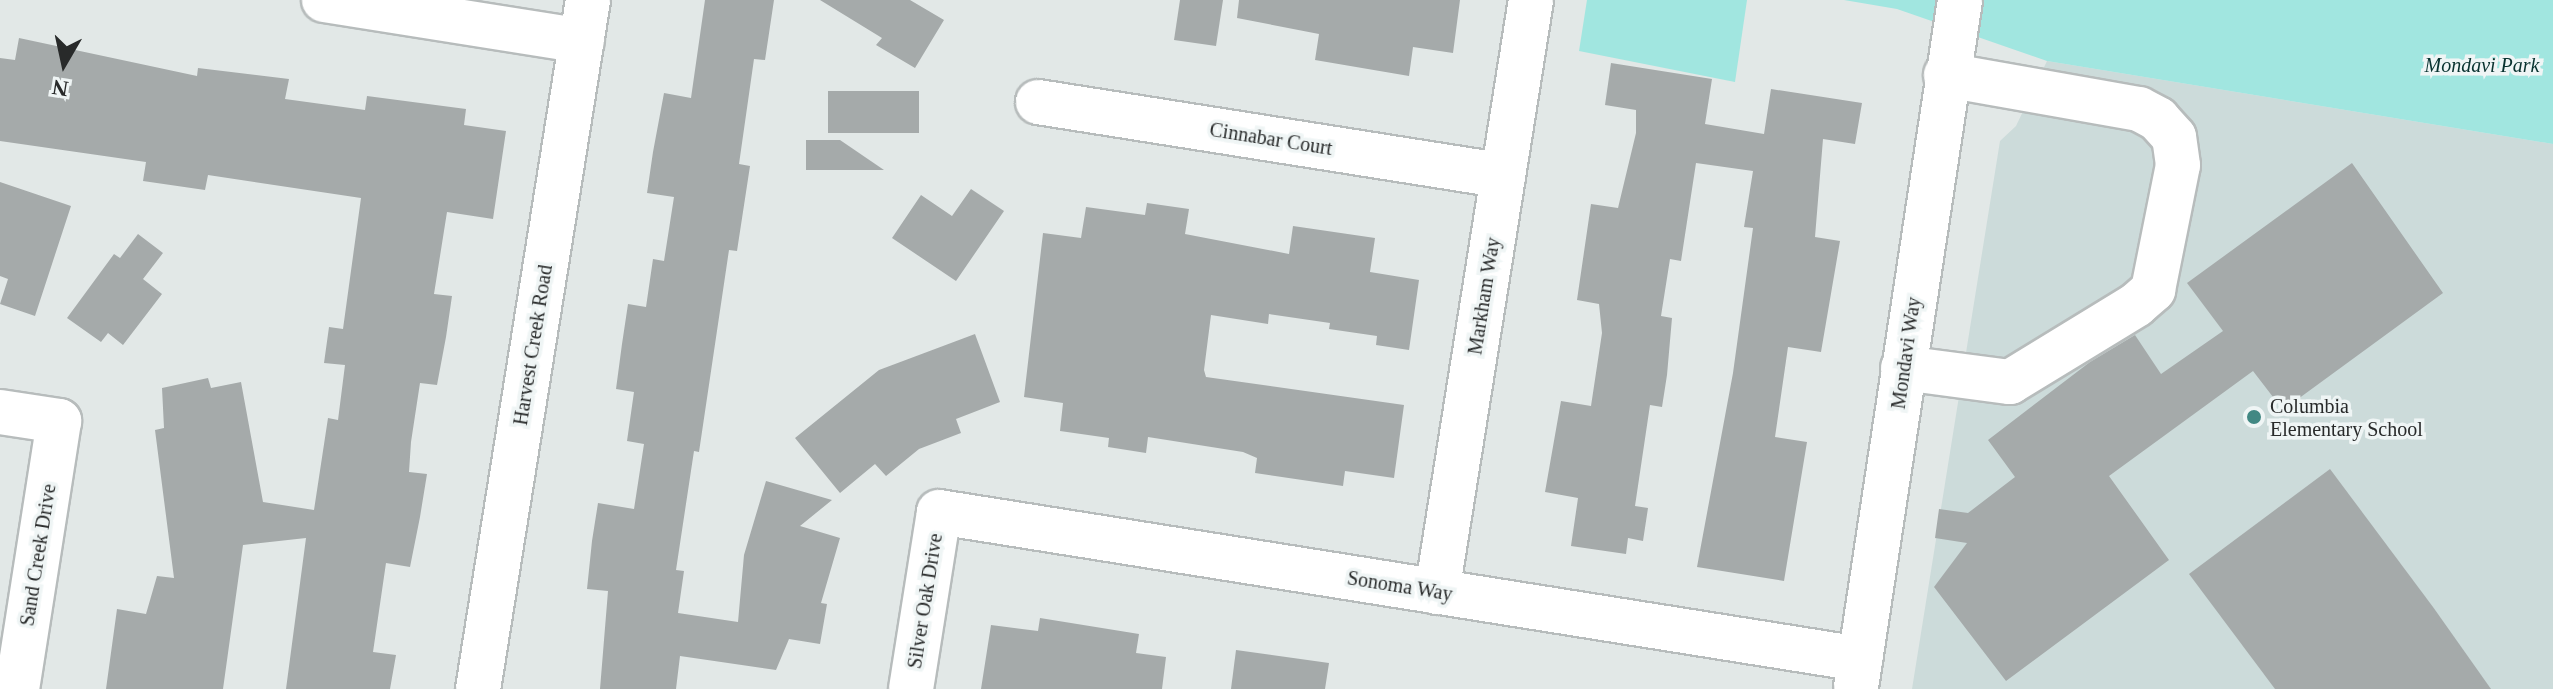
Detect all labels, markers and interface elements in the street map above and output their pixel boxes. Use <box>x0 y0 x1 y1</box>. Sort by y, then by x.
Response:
north arrow <box>24 24 104 104</box>
park label: Mondavi Park <box>2425 53 2539 77</box>
text: N <box>50 75 70 102</box>
street label: Cinnabar Court <box>1208 117 1334 161</box>
street label: Markham Way <box>1463 235 1505 357</box>
street label: Harvest Creek Road <box>508 263 558 427</box>
street label: Mondavi Way <box>1886 295 1926 411</box>
place label: Columbia Elementary School <box>2270 394 2423 441</box>
marker: Columbia Elementary School <box>2245 408 2263 426</box>
street label: Sand Creek Drive <box>15 482 61 628</box>
street label: Silver Oak Drive <box>902 532 948 670</box>
street label: Sonoma Way <box>1345 566 1455 606</box>

